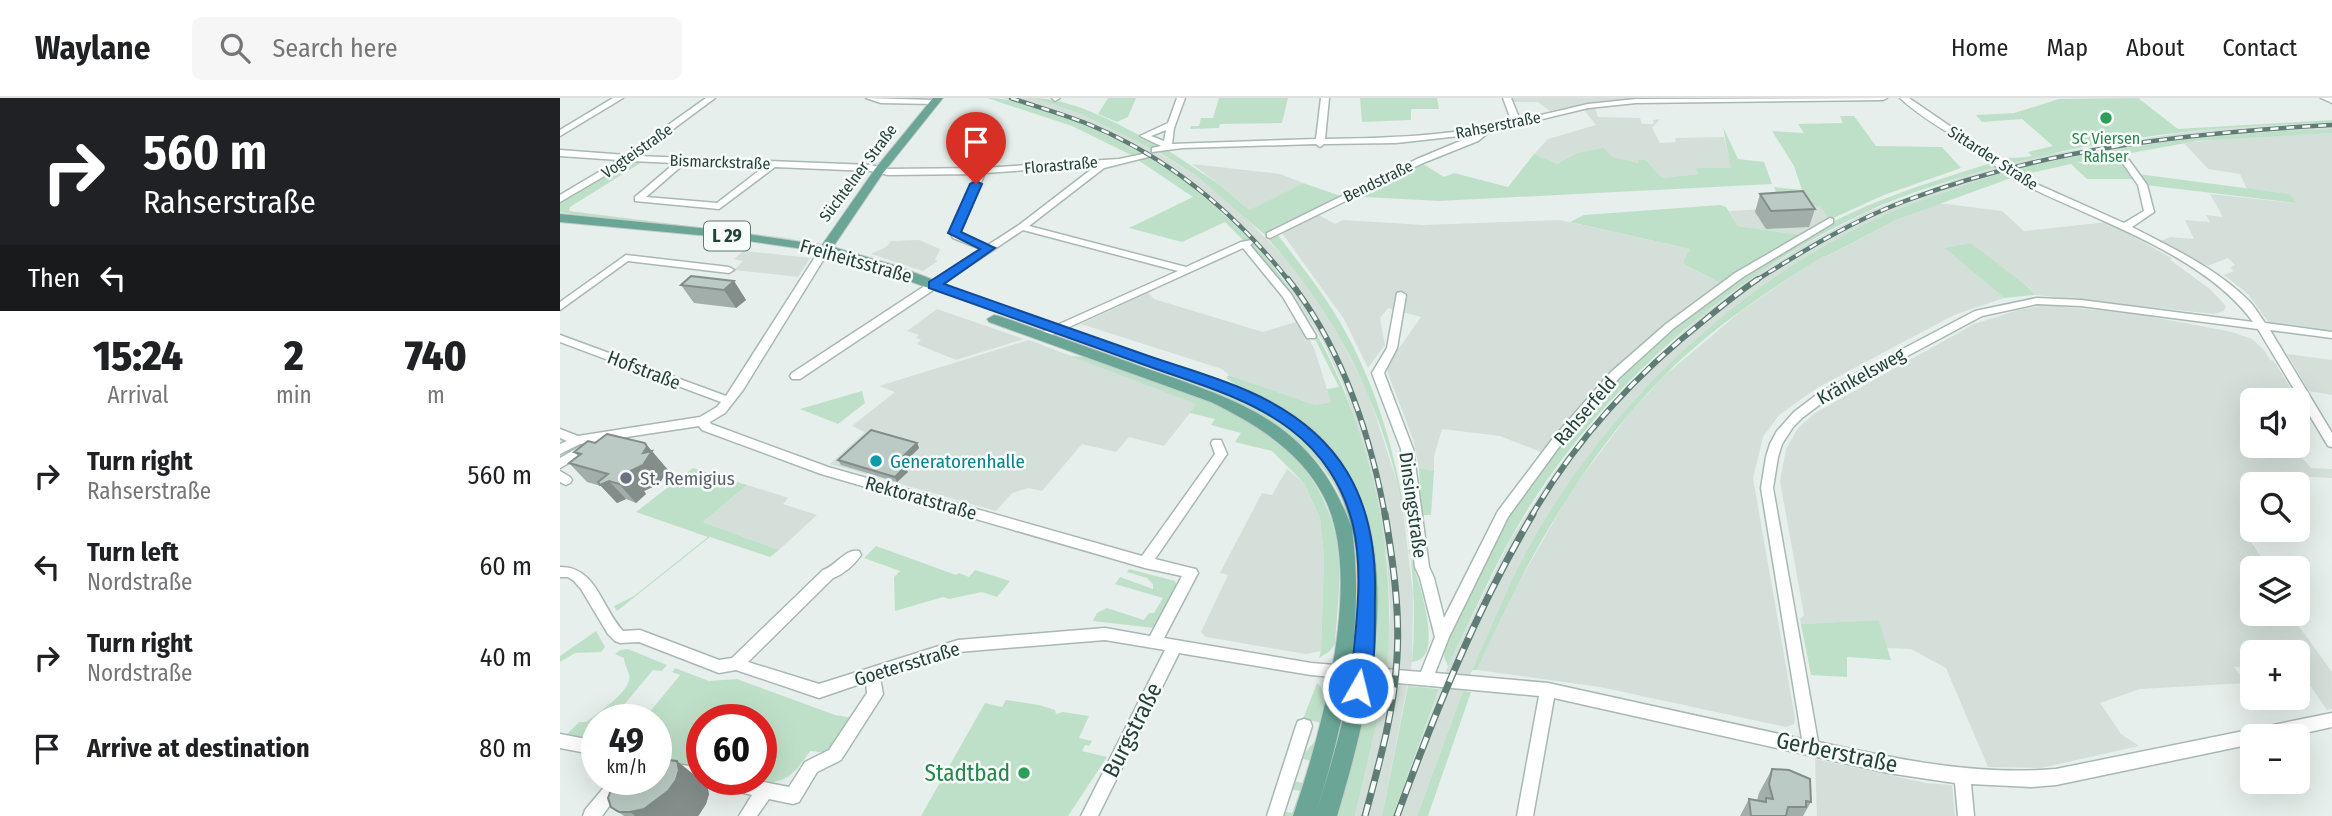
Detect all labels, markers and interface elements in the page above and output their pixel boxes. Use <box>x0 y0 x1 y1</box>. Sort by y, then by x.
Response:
search box <box>192 17 682 80</box>
text: Waylane <box>35 28 150 68</box>
icon: search <box>216 29 254 67</box>
text: Search here <box>272 33 398 64</box>
text: Home <box>1951 34 2008 62</box>
text: Map <box>2046 34 2088 62</box>
text: About <box>2126 34 2184 62</box>
text: Contact <box>2222 34 2297 62</box>
street label: Rahserstraße <box>1454 107 1542 143</box>
marker: SC Viersen Rahser <box>2098 110 2114 126</box>
pin <box>946 112 1006 184</box>
street label: Vogteistraße <box>598 120 676 182</box>
street label: Süchtelner Straße <box>815 121 901 225</box>
street label: Sittarder Straße <box>1944 122 2042 194</box>
text: 560 m <box>143 123 267 182</box>
icon: arrive <box>957 123 995 161</box>
icon: right <box>28 126 119 217</box>
place label: SC Viersen Rahser <box>2072 129 2140 166</box>
street label: Bismarckstraße <box>669 151 771 173</box>
street label: Florastraße <box>1023 152 1099 178</box>
street label: Bendstraße <box>1340 156 1416 206</box>
text: Rahserstraße <box>143 183 316 221</box>
road number: L 29 <box>704 222 750 251</box>
street label: Freiheitsstraße <box>797 234 915 288</box>
icon: left <box>94 259 132 297</box>
text: Then <box>28 263 80 294</box>
text: 15:24 <box>93 331 183 381</box>
text: 2 <box>284 331 304 381</box>
text: 740 <box>405 331 467 381</box>
street label: Kränkelsweg <box>1813 342 1909 410</box>
street label: Hofstraße <box>604 346 684 394</box>
street label: Rahserfeld <box>1549 372 1621 450</box>
text: Arrival <box>108 381 169 409</box>
text: min <box>276 381 312 409</box>
text: m <box>427 381 445 409</box>
map controls <box>2240 388 2310 794</box>
button: sound <box>2240 388 2310 458</box>
text: Turn right <box>87 446 193 477</box>
place label: Generatorenhalle <box>890 450 1025 473</box>
street label: Dinsingstraße <box>1394 451 1432 559</box>
marker: Generatorenhalle <box>868 453 884 469</box>
icon: right <box>28 457 66 495</box>
text: 560 m <box>468 460 532 491</box>
place label: St. Remigius <box>640 467 735 490</box>
marker: St. Remigius <box>618 470 634 486</box>
street label: Rektoratstraße <box>863 471 979 525</box>
button: search <box>2240 472 2310 542</box>
text: Rahserstraße <box>87 477 211 505</box>
text: Turn left <box>87 537 179 568</box>
icon: left <box>28 548 66 586</box>
text: 60 m <box>479 551 532 582</box>
button: layers <box>2240 556 2310 626</box>
text: Nordstraße <box>87 568 192 596</box>
text: Turn right <box>87 628 193 659</box>
street label: Goetersstraße <box>851 637 963 691</box>
icon: right <box>28 639 66 677</box>
button: + <box>2240 640 2310 710</box>
text: 40 m <box>480 642 532 673</box>
position arrow <box>1321 651 1395 725</box>
text: Nordstraße <box>87 659 192 687</box>
street label: Burgstraße <box>1096 678 1168 782</box>
speed limit sign: 60 <box>686 704 777 795</box>
text: 49 <box>609 719 644 761</box>
button: − <box>2240 724 2310 794</box>
street label: Gerberstraße <box>1774 725 1900 779</box>
icon: arrive <box>28 730 66 768</box>
text: Arrive at destination <box>87 733 310 764</box>
text: 80 m <box>479 733 532 764</box>
text: km/h <box>606 756 647 778</box>
place label: Stadtbad <box>924 759 1010 787</box>
marker: Stadtbad <box>1016 765 1032 781</box>

